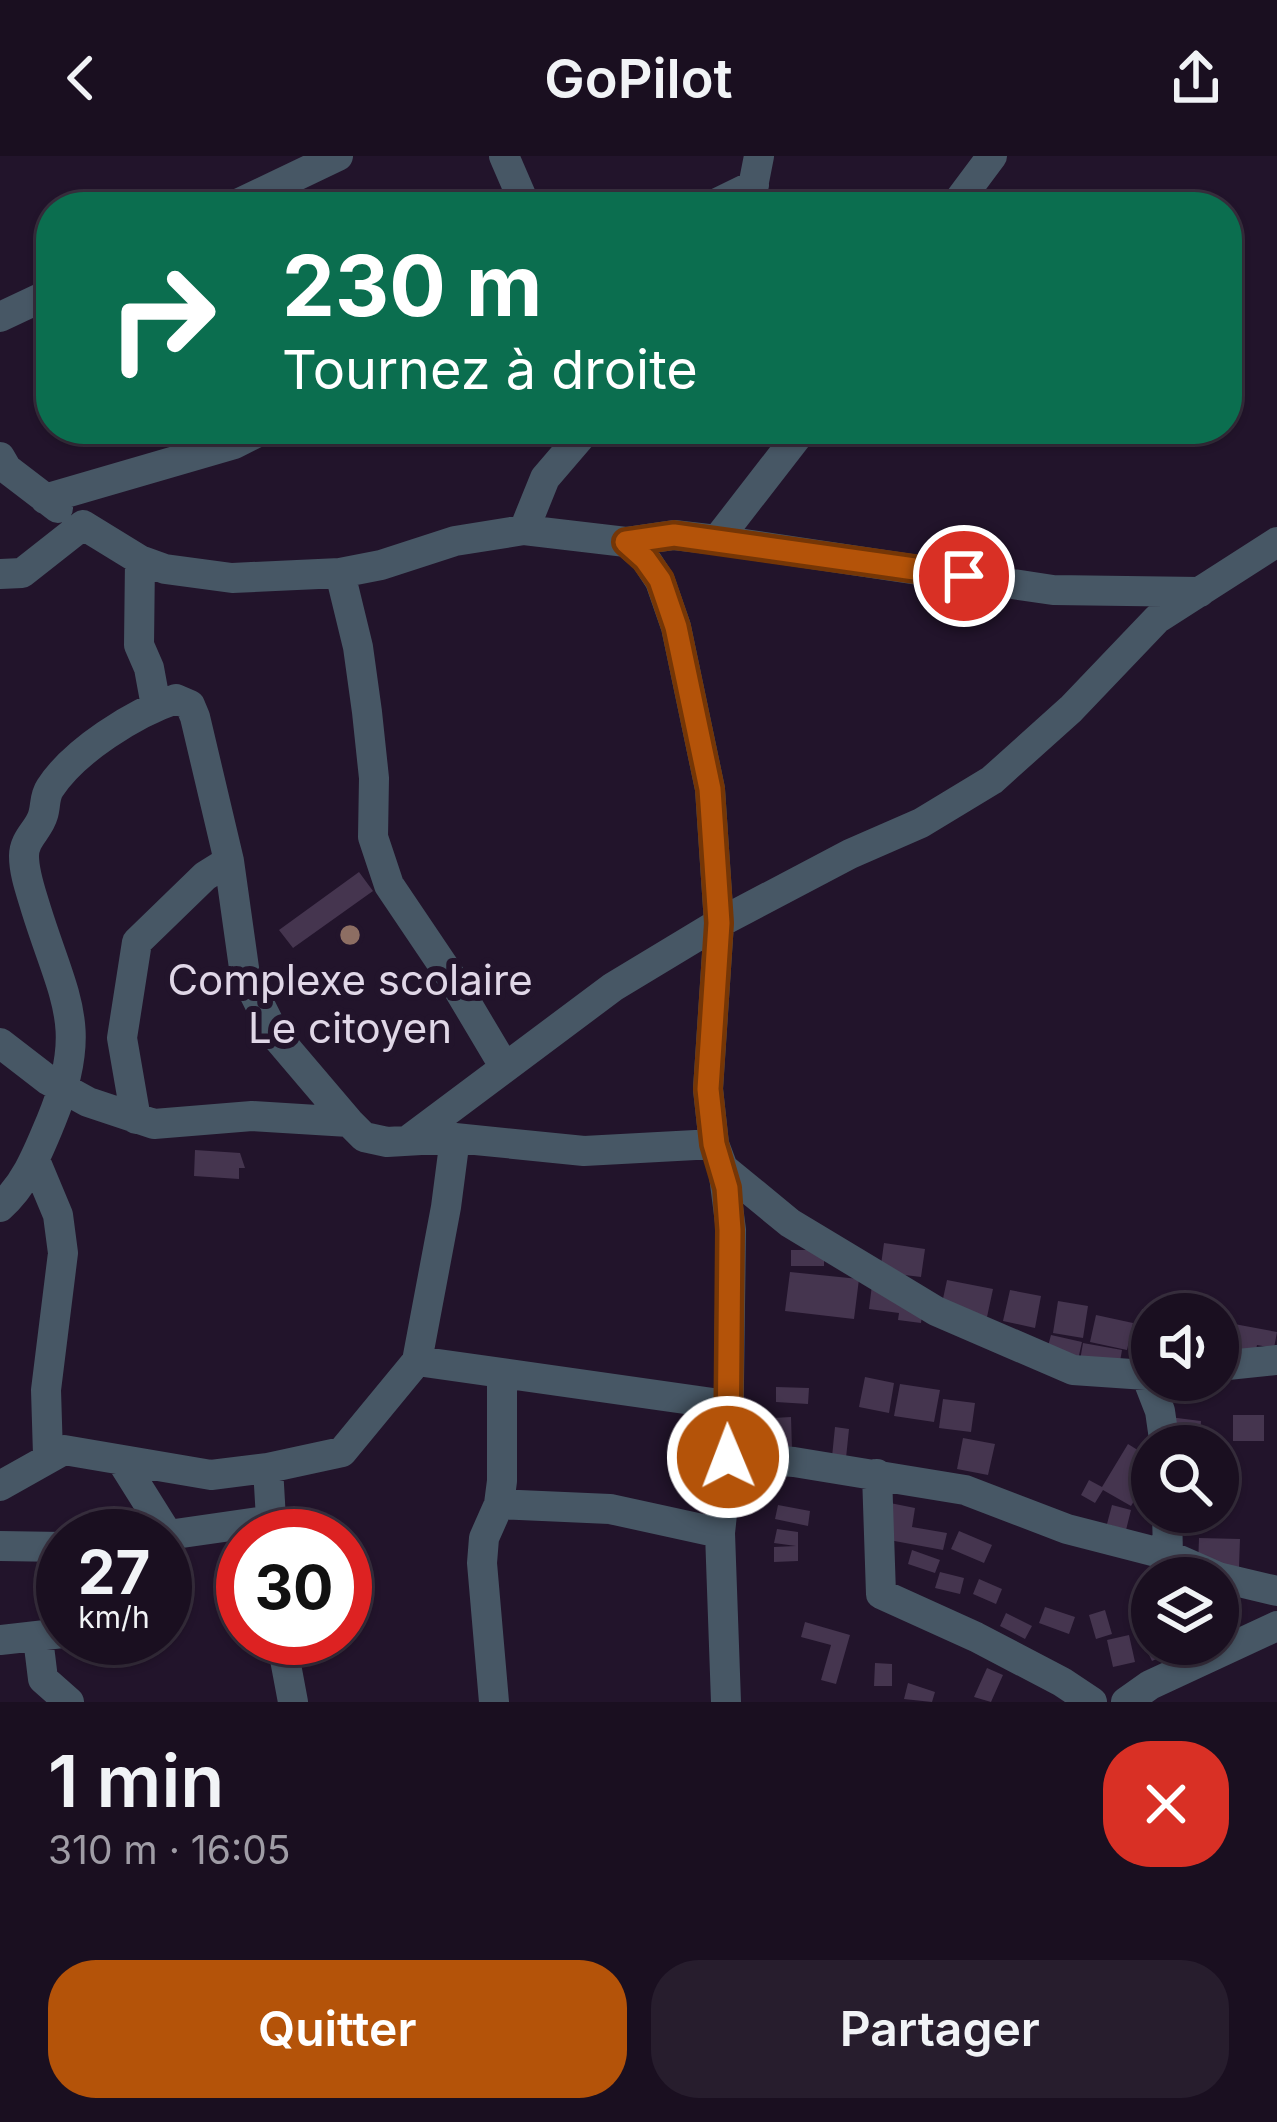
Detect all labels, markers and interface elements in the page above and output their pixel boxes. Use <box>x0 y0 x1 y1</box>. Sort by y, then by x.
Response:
icon: back <box>48 45 114 111</box>
icon: share <box>1163 45 1229 111</box>
text: GoPilot <box>544 46 733 111</box>
text: 230 m <box>282 235 542 336</box>
icon: right <box>84 240 240 396</box>
text: Tournez à droite <box>282 337 698 402</box>
pin <box>913 525 1015 627</box>
icon: arrive <box>931 543 997 609</box>
marker: Complexe scolaire Le citoyen <box>337 922 363 948</box>
place label: Complexe scolaire Le citoyen <box>167 954 533 1053</box>
map controls <box>1131 1293 1239 1665</box>
button: sound <box>1131 1293 1239 1401</box>
position arrow <box>665 1394 791 1520</box>
button: search <box>1131 1425 1239 1533</box>
speed limit sign: 30 <box>216 1509 372 1665</box>
text: 27 <box>78 1536 150 1608</box>
button: layers <box>1131 1557 1239 1665</box>
text: km/h <box>78 1599 150 1635</box>
text: 1 min <box>48 1737 224 1824</box>
button: close <box>1103 1741 1229 1867</box>
text: 310 m · 16:05 <box>48 1826 290 1873</box>
button: Quitter <box>48 1960 627 2098</box>
button: Partager <box>651 1960 1229 2098</box>

